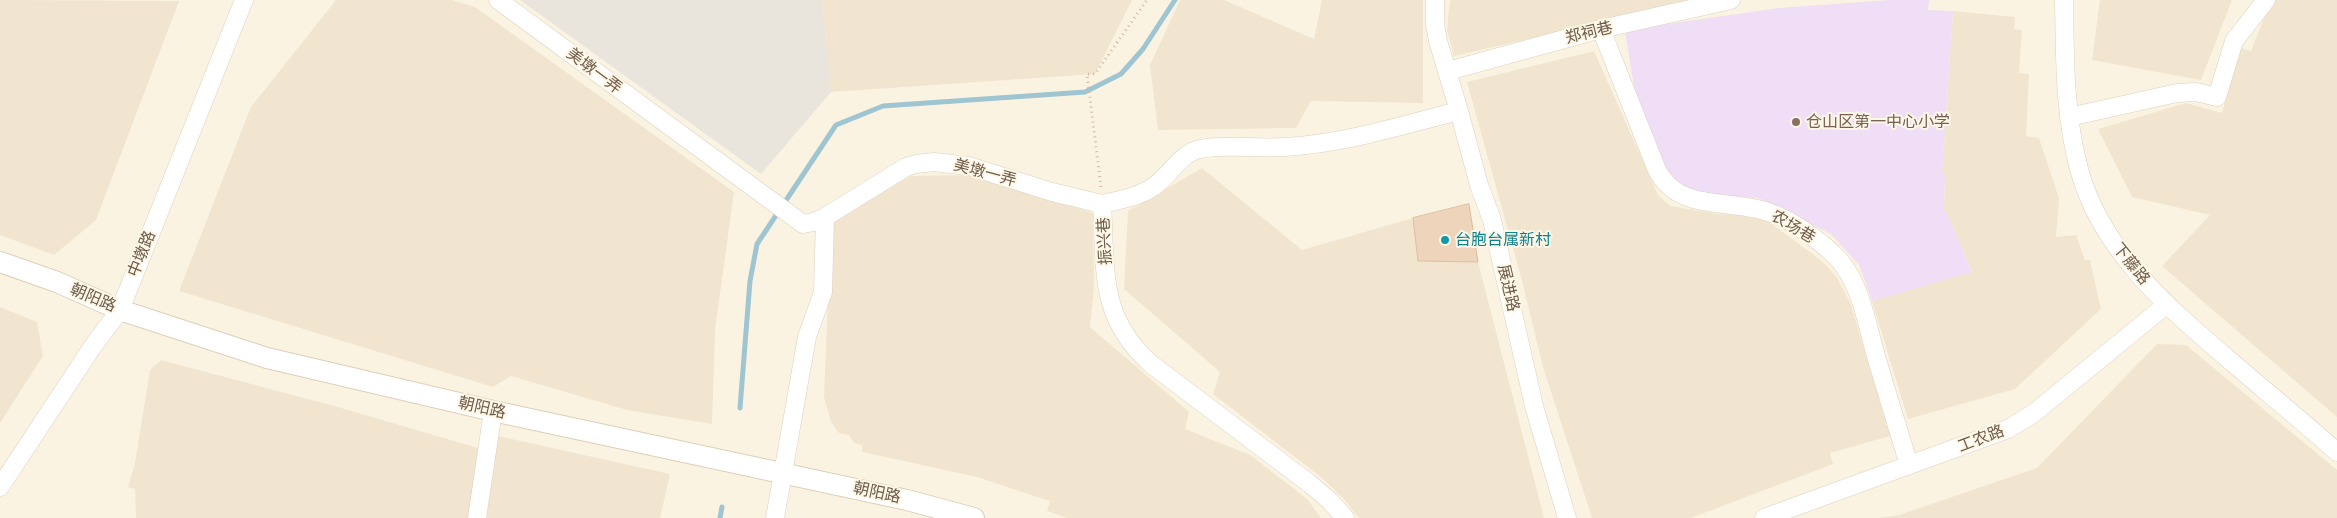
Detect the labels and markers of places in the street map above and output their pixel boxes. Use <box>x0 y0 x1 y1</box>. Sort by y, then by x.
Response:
place label: 仓山区第一中心小学 <box>1806 112 1950 132</box>
marker: 仓山区第一中心小学 <box>1790 116 1802 128</box>
place label: 台胞台属新村 <box>1455 230 1551 250</box>
marker: 台胞台属新村 <box>1439 234 1451 246</box>

